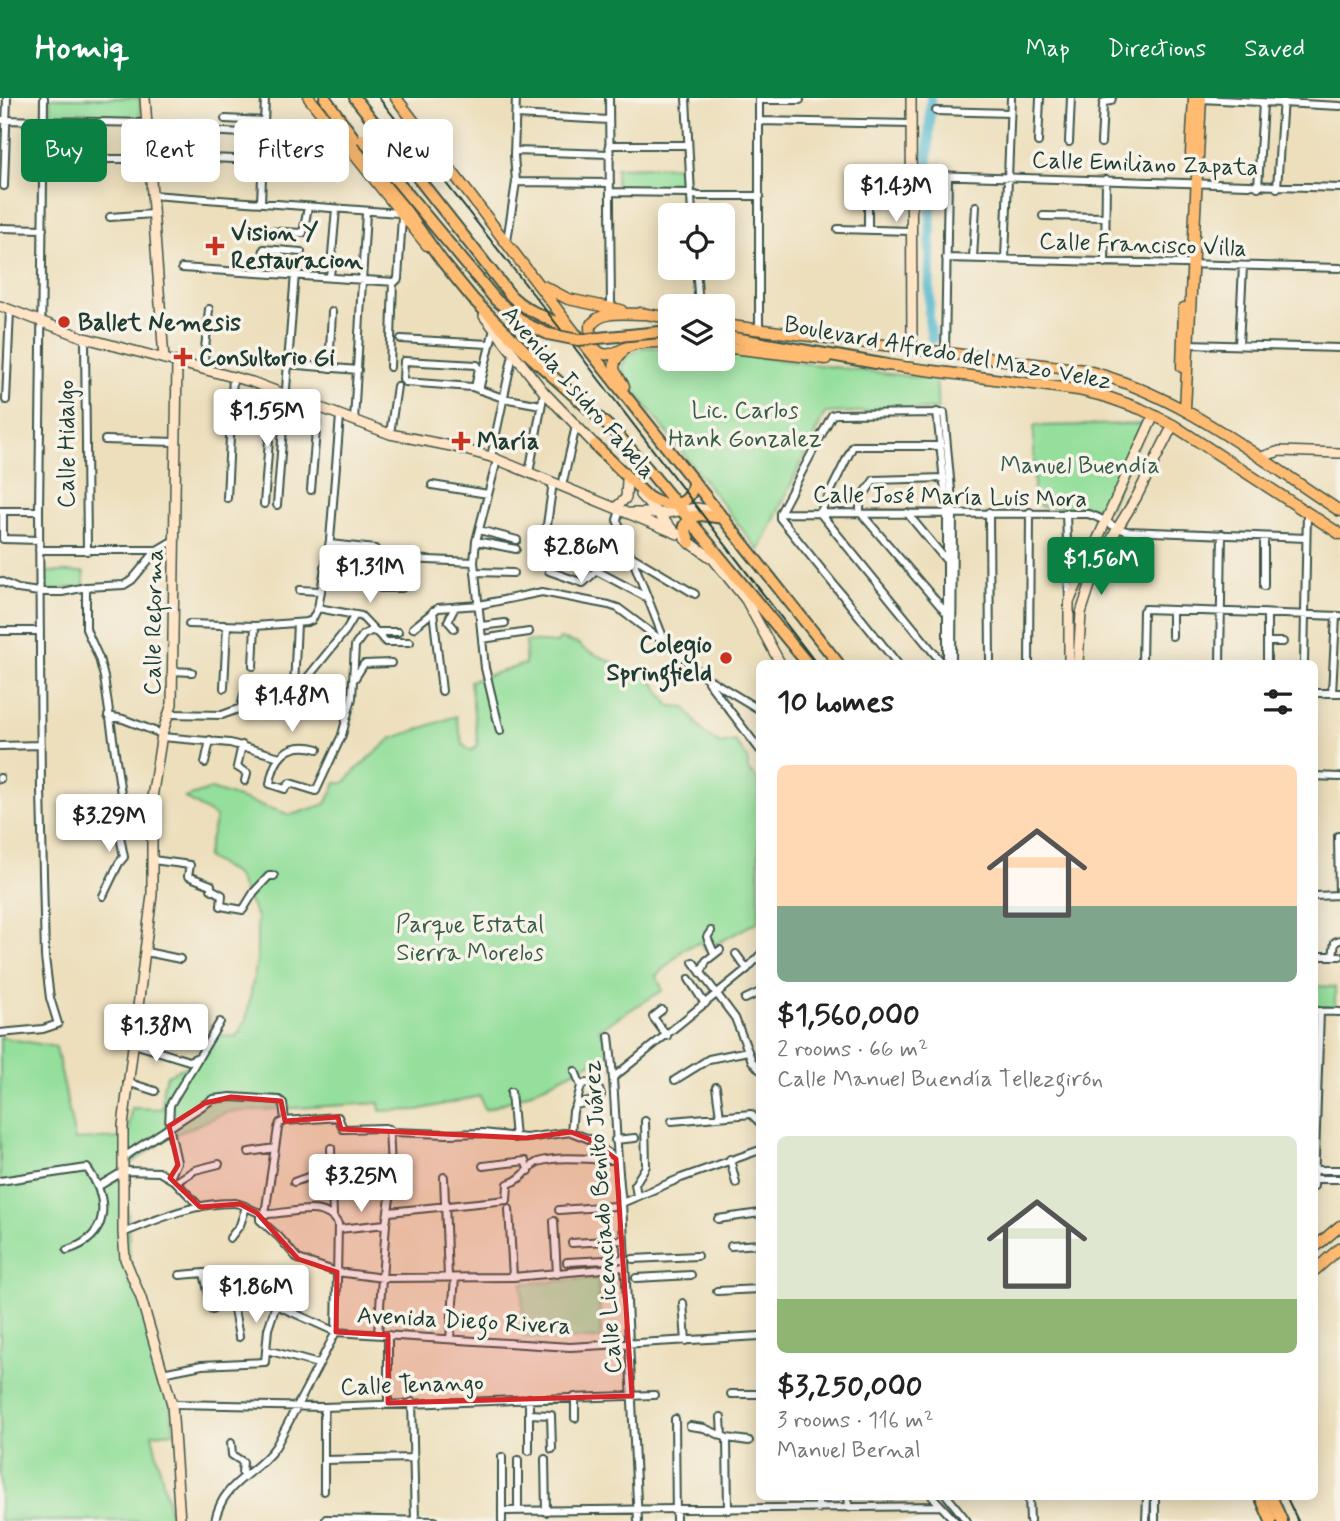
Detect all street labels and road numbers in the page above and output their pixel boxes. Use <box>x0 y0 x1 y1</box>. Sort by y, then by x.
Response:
street label: Calle Emiliano Zapata <box>1031 145 1259 184</box>
street label: Calle Francisco Villa <box>1038 226 1247 265</box>
street label: Avenida Isidro Fabela <box>494 300 662 486</box>
street label: Boulevard Alfredo del Mazo Velez <box>782 309 1114 398</box>
street label: Calle Hidalgo <box>52 380 83 508</box>
street label: Calle José María Luis Mora <box>813 480 1087 515</box>
street label: Calle Reforma <box>138 549 173 696</box>
street label: Calle Licenciado Benito Juárez <box>577 1059 630 1375</box>
street label: Avenida Diego Rivera <box>356 1300 572 1346</box>
street label: Calle Tenango <box>340 1368 484 1403</box>

